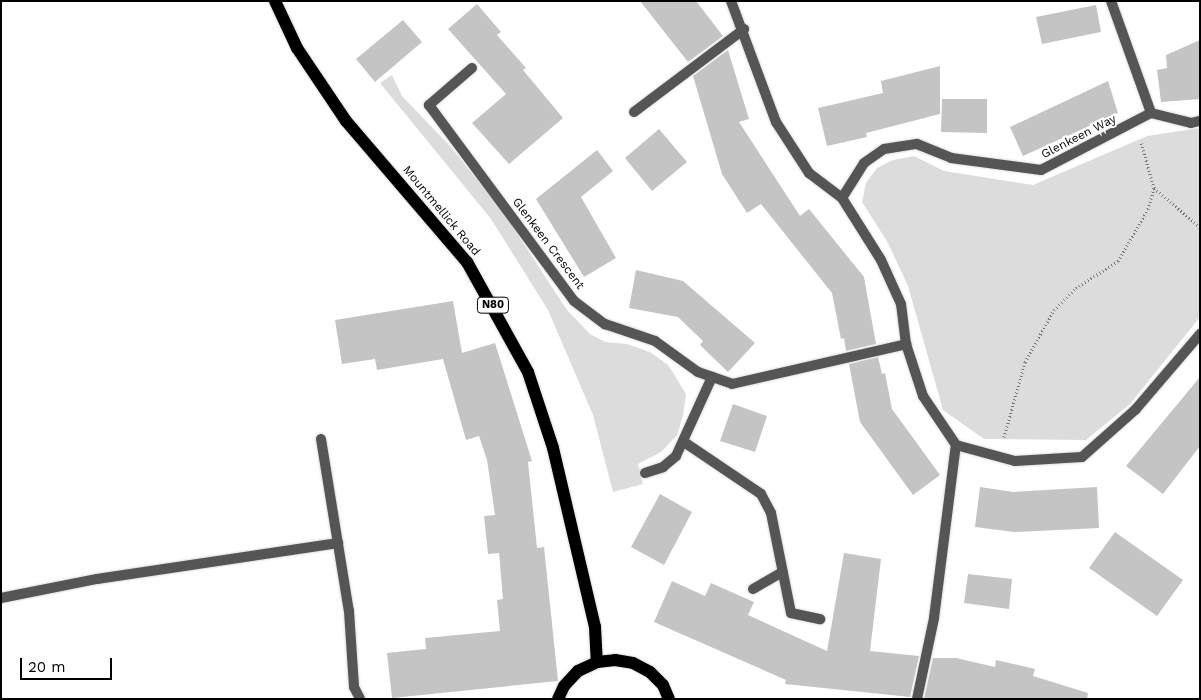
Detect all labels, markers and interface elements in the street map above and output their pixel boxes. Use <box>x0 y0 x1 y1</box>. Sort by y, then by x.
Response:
street label: Glenkeen Way <box>1039 112 1119 162</box>
street label: Mountmellick Road <box>399 163 483 259</box>
street label: Glenkeen Crescent <box>509 195 587 293</box>
road number: N80 <box>477 296 509 314</box>
scale bar <box>22 648 115 680</box>
text: 20 m <box>28 658 66 676</box>

